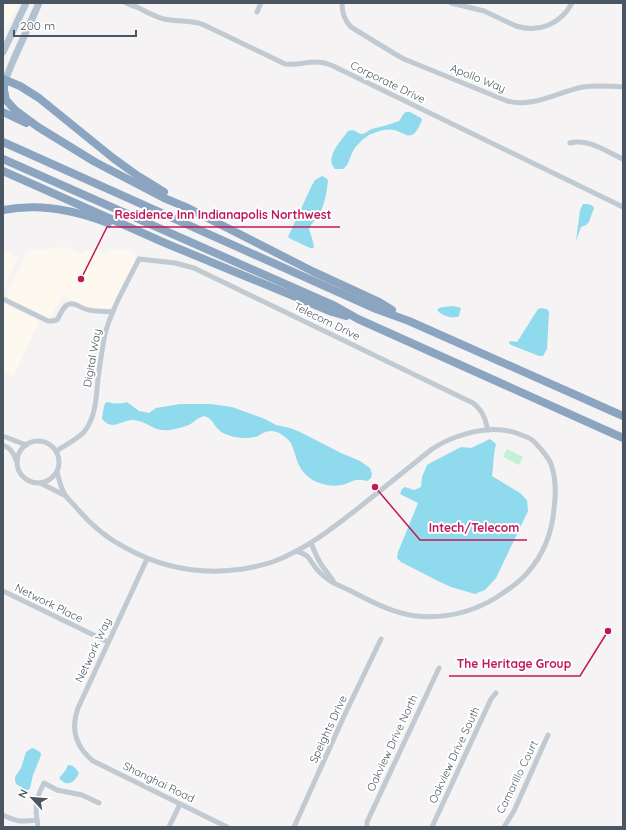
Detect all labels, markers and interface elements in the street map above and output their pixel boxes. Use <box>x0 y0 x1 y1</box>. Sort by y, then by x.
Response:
scale bar <box>14 12 136 38</box>
text: 200 m <box>20 18 55 33</box>
street label: Corporate Drive <box>348 58 428 106</box>
street label: Apollo Way <box>448 61 508 95</box>
callout: Residence Inn Indianapolis Northwest <box>107 203 340 227</box>
text: Residence Inn Indianapolis Northwest <box>114 207 332 222</box>
street label: Telecom Drive <box>292 299 362 343</box>
street label: Digital Way <box>80 328 104 388</box>
callout: Intech/Telecom <box>420 516 527 540</box>
text: Intech/Telecom <box>429 520 519 535</box>
street label: Network Place <box>13 580 85 626</box>
street label: Network Way <box>72 615 114 685</box>
callout: The Heritage Group <box>449 652 580 676</box>
text: The Heritage Group <box>457 656 572 671</box>
street label: Oakview Drive North <box>363 692 421 794</box>
street label: Speights Drive <box>306 693 350 765</box>
street label: Oakview Drive South <box>425 704 483 806</box>
street label: Camarillo Court <box>493 738 541 816</box>
street label: Shanghai Road <box>121 759 197 805</box>
north arrow <box>12 778 52 818</box>
text: N <box>15 787 31 800</box>

